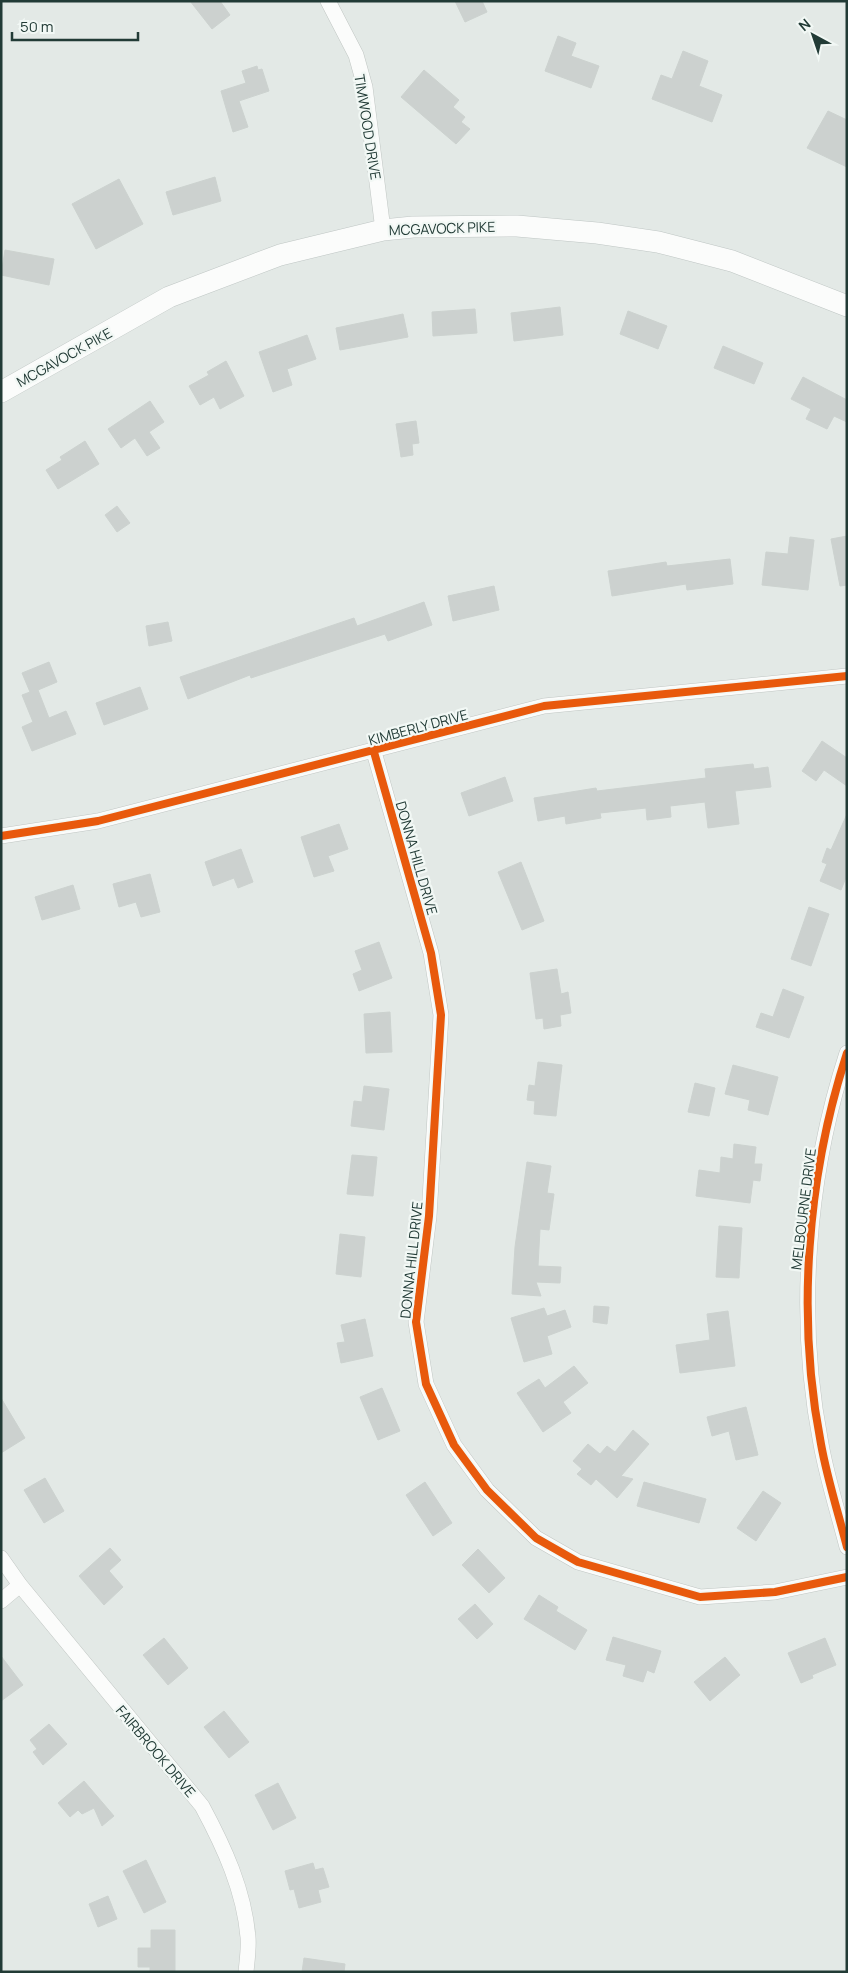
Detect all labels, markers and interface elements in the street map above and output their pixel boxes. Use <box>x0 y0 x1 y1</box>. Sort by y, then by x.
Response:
scale bar <box>12 10 139 42</box>
north arrow <box>788 10 838 60</box>
text: N <box>794 14 814 35</box>
text: 50 m <box>20 16 54 37</box>
street label: TIMWOOD DRIVE <box>350 73 386 181</box>
street label: MCGAVOCK PIKE <box>388 217 496 239</box>
street label: MCGAVOCK PIKE <box>13 323 115 391</box>
street label: KIMBERLY DRIVE <box>366 705 470 749</box>
street label: DONNA HILL DRIVE <box>392 799 442 917</box>
street label: MELBOURNE DRIVE <box>786 1147 820 1271</box>
street label: DONNA HILL DRIVE <box>395 1201 427 1319</box>
street label: FAIRBROOK DRIVE <box>112 1701 200 1801</box>

